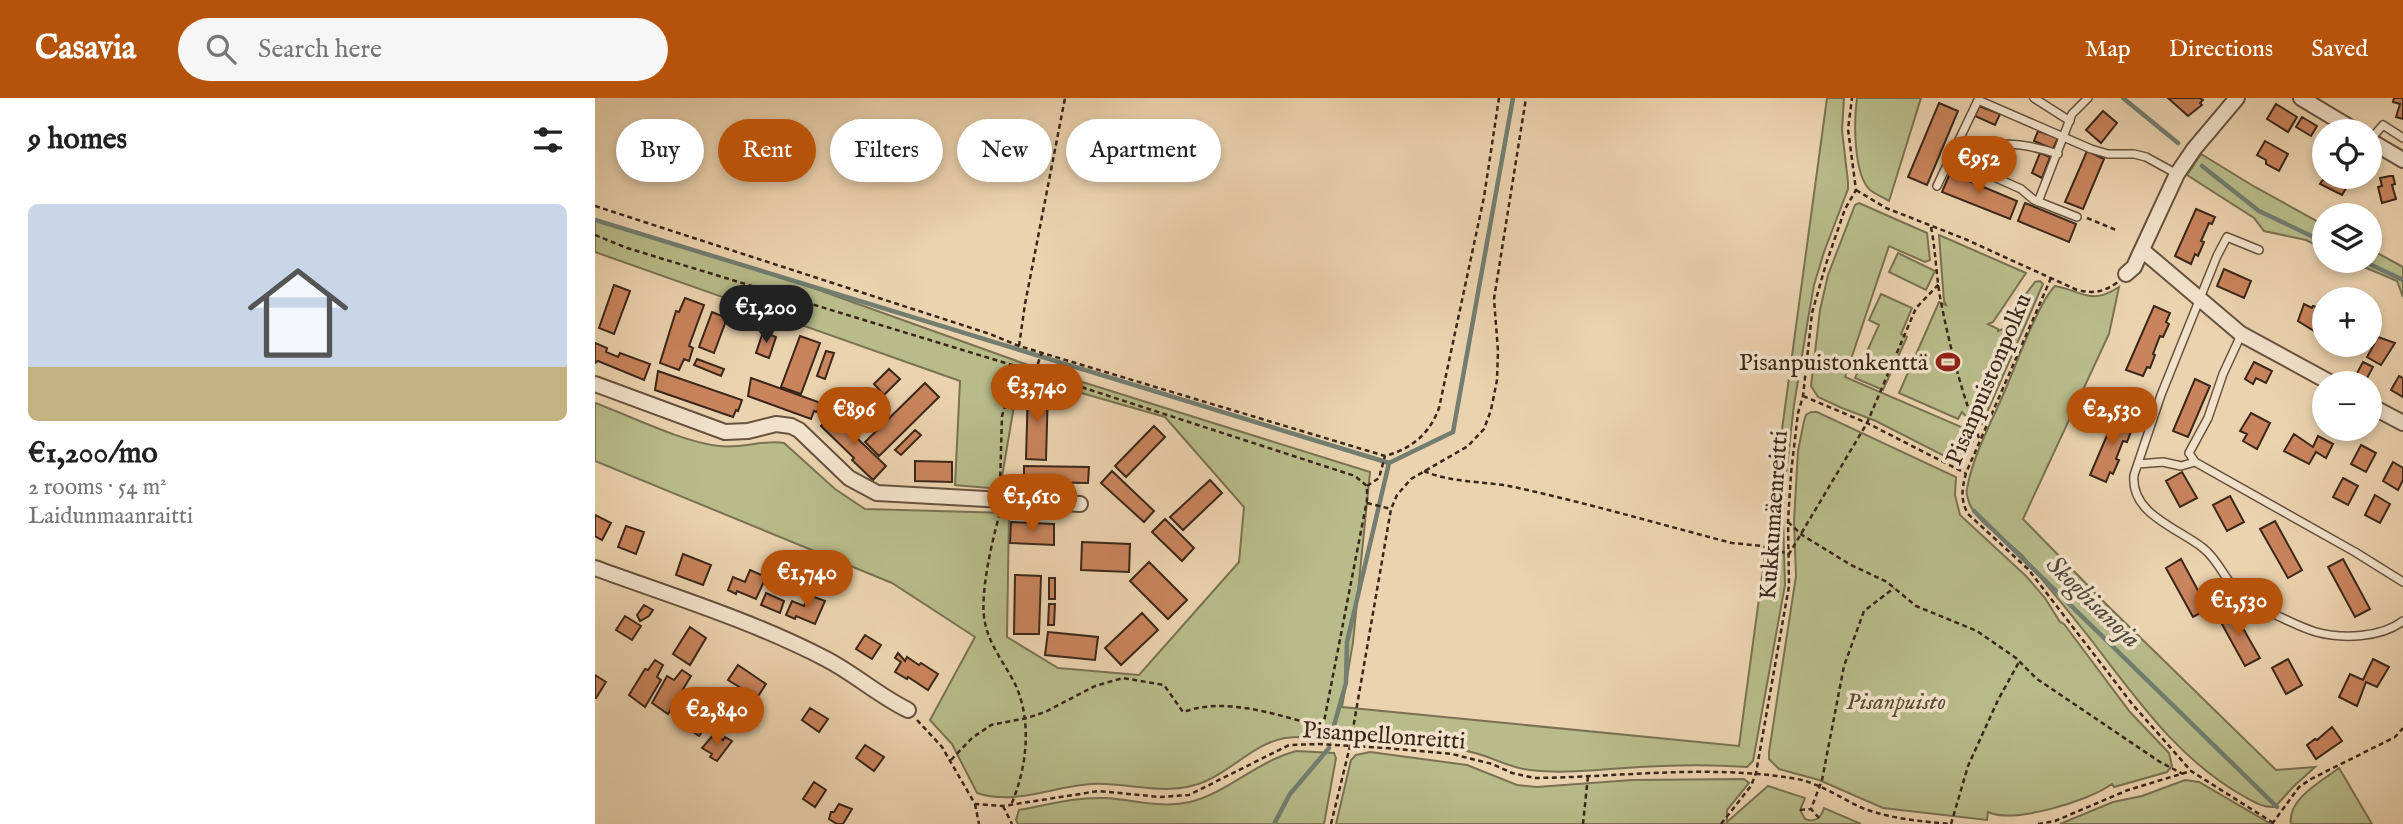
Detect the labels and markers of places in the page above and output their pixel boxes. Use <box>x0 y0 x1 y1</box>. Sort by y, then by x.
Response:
pin: €952 <box>1938 136 2020 196</box>
pin: €1,200 <box>709 286 823 345</box>
place label: Pisanpuistonkenttä <box>1739 348 1929 379</box>
sports icon: Pisanpuistonkenttä <box>1934 348 1962 376</box>
pin: €3,740 <box>980 364 1094 424</box>
pin: €896 <box>813 388 895 447</box>
pin: €2,530 <box>2055 388 2169 447</box>
pin: €1,610 <box>975 474 1089 534</box>
pin: €1,740 <box>750 550 864 610</box>
pin: €1,530 <box>2182 578 2296 638</box>
pin: €2,840 <box>660 688 774 747</box>

